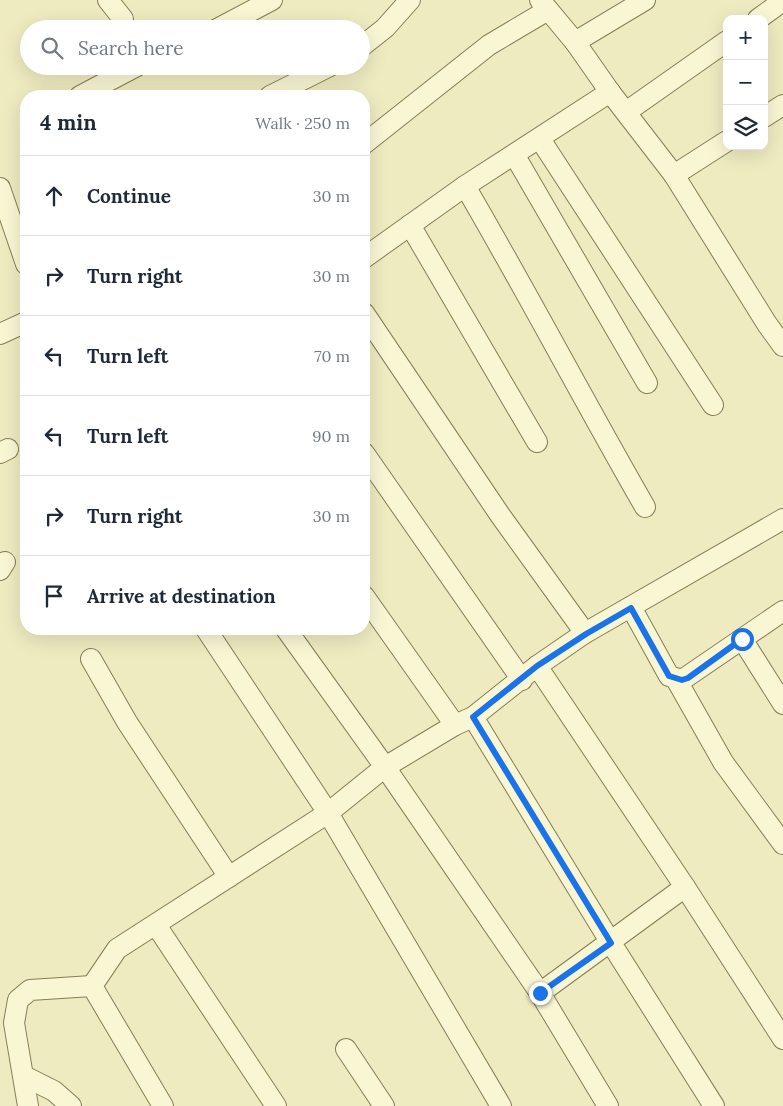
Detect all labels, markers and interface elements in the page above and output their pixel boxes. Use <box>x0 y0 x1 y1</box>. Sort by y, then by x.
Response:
map controls <box>723 15 768 150</box>
button: + <box>723 15 768 60</box>
search box <box>20 20 370 75</box>
icon: search <box>38 34 66 62</box>
text: Search here <box>78 36 184 60</box>
button: − <box>723 60 768 105</box>
button: layers <box>723 105 768 150</box>
text: 4 min <box>40 109 97 136</box>
text: Walk · 250 m <box>255 113 350 133</box>
icon: ahead <box>40 182 68 210</box>
text: Continue <box>87 184 171 208</box>
text: 30 m <box>313 186 350 206</box>
icon: right <box>40 262 68 290</box>
text: Turn right <box>87 264 183 288</box>
text: 30 m <box>313 266 350 286</box>
icon: left <box>40 342 68 370</box>
text: Turn left <box>87 344 168 368</box>
text: 70 m <box>314 346 350 366</box>
icon: left <box>40 422 68 450</box>
text: Turn left <box>87 424 168 448</box>
text: 90 m <box>312 426 350 446</box>
icon: right <box>40 502 68 530</box>
text: Turn right <box>87 504 183 528</box>
text: 30 m <box>313 506 350 526</box>
icon: arrive <box>40 582 68 610</box>
text: Arrive at destination <box>87 584 276 608</box>
route start <box>731 628 754 651</box>
route end <box>529 982 552 1005</box>

